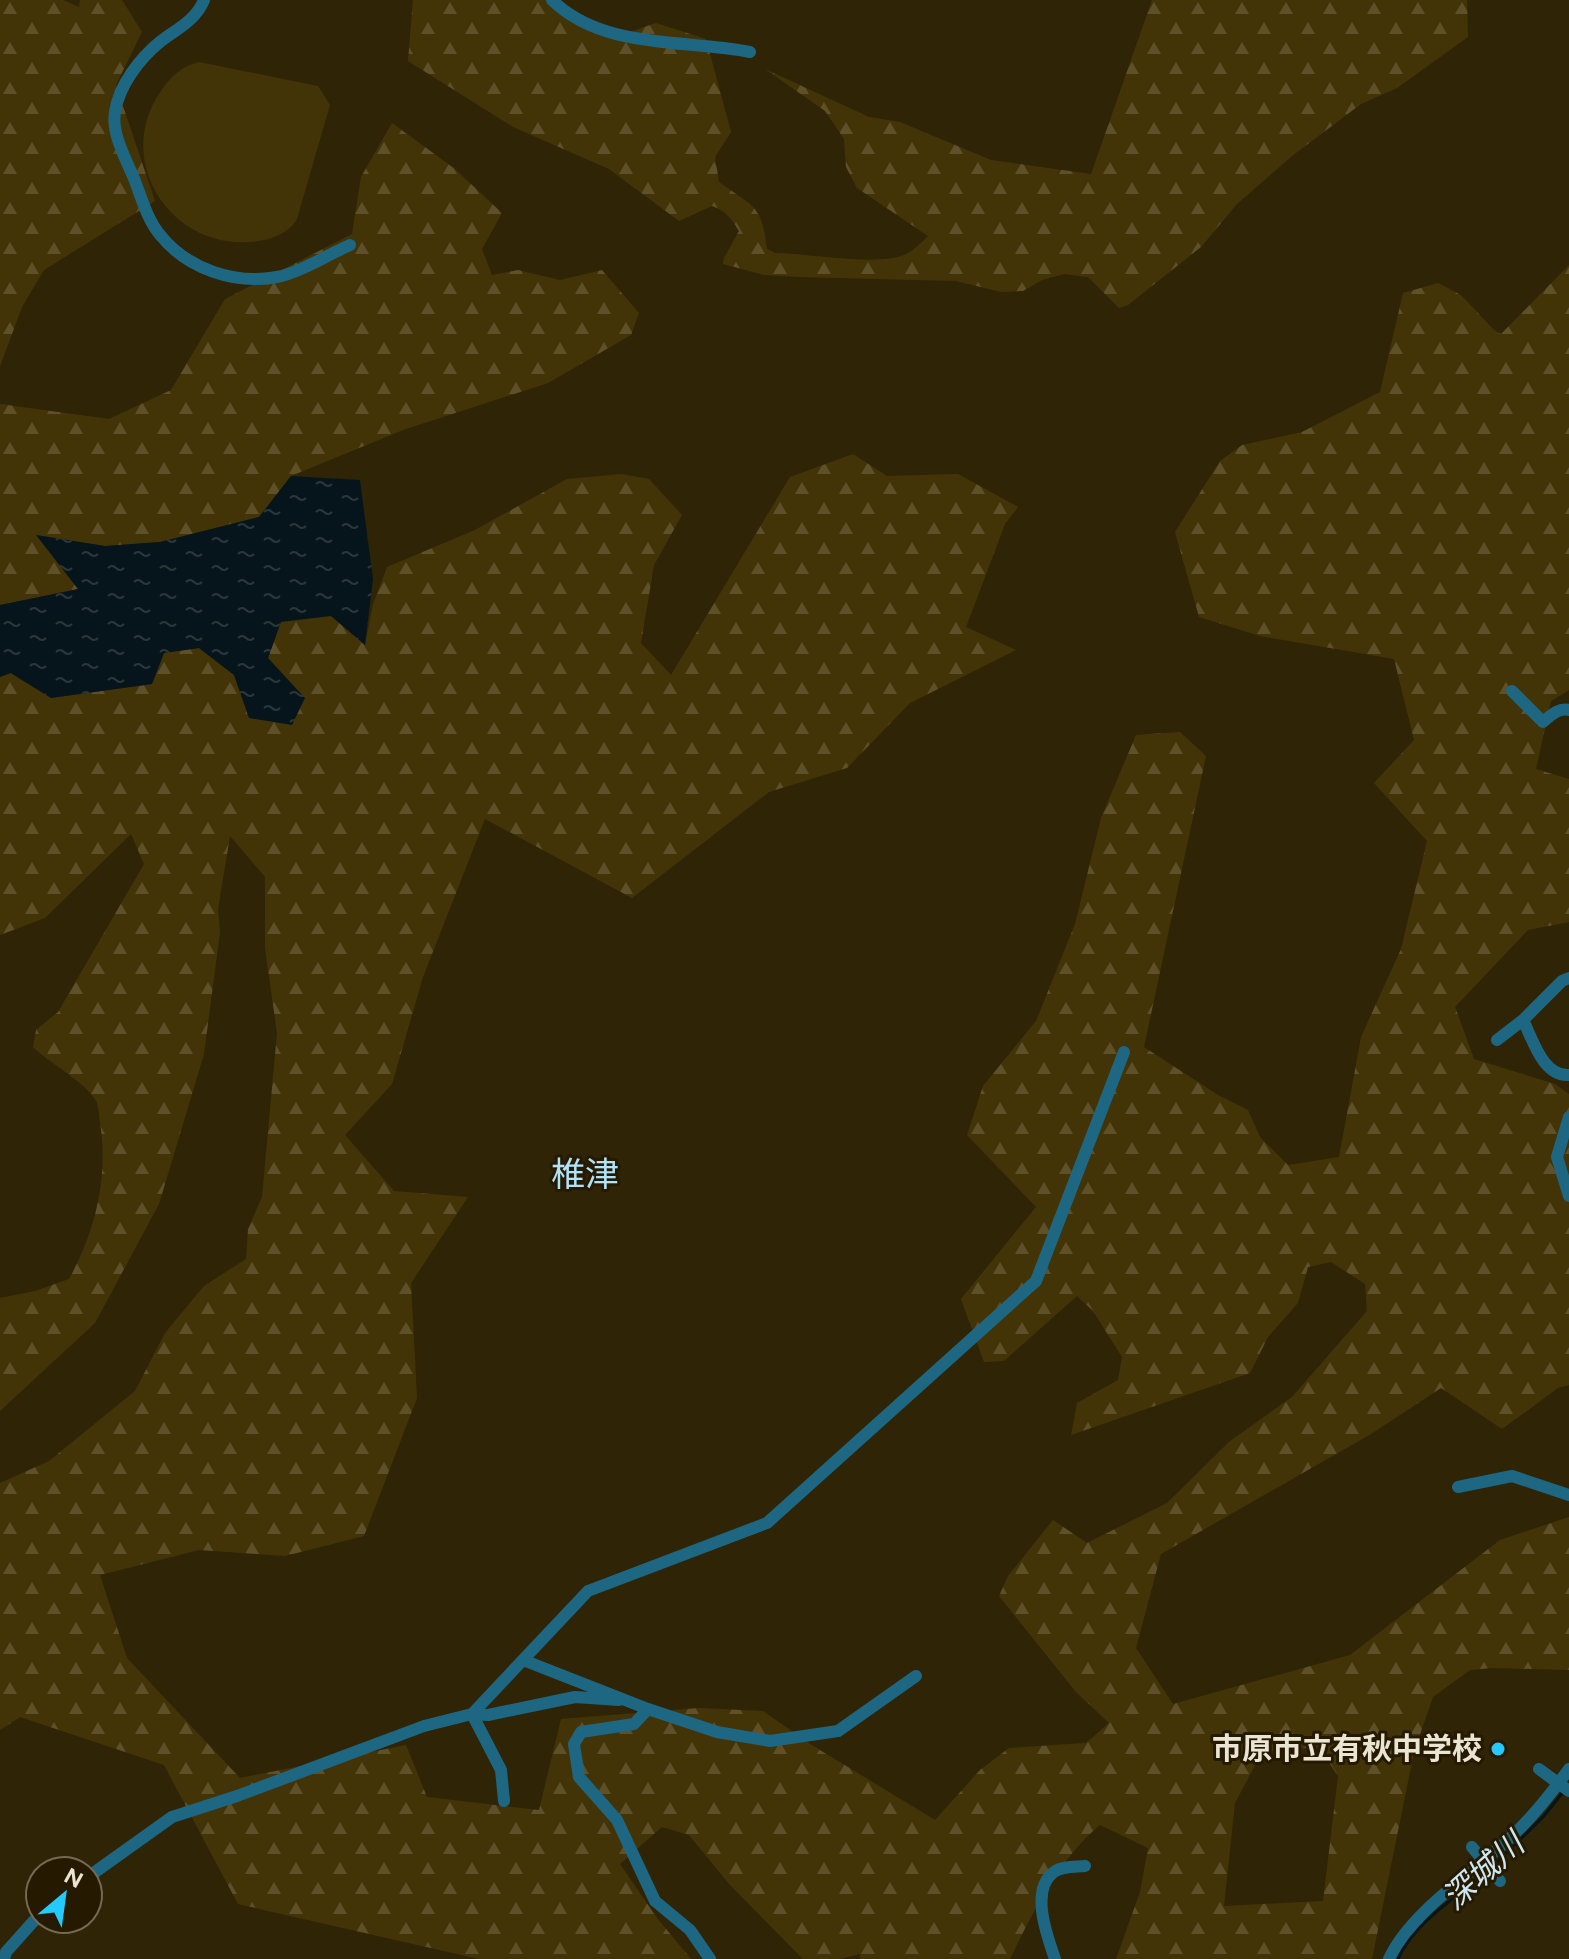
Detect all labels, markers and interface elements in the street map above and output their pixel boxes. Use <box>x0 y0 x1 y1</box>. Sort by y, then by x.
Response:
district label: 椎津 <box>551 1154 619 1195</box>
place label: 市原市立有秋中学校 <box>1212 1730 1482 1767</box>
marker: 市原市立有秋中学校 <box>1489 1740 1507 1758</box>
water label: 深城川 <box>1435 1823 1534 1917</box>
north arrow <box>24 1855 104 1935</box>
text: N <box>59 1862 87 1894</box>

